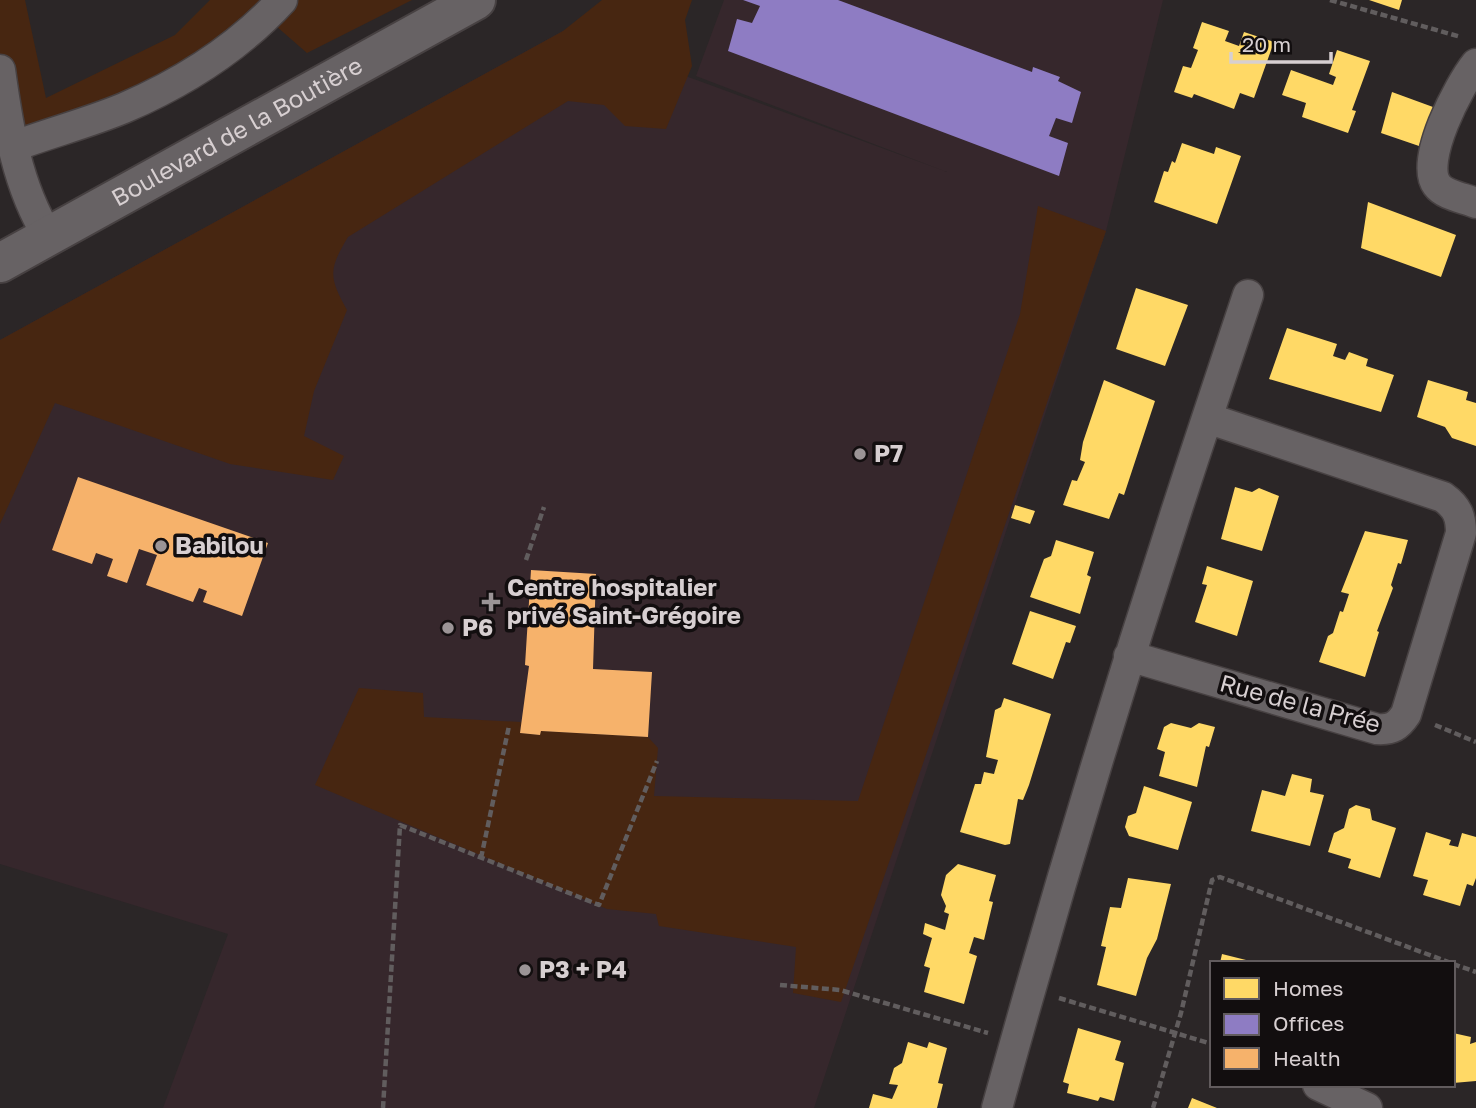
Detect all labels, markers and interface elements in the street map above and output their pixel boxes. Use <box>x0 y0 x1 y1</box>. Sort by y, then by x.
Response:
scale bar <box>1231 21 1331 65</box>
text: 20 m <box>1242 31 1291 57</box>
street label: Boulevard de la Boutière <box>106 50 367 212</box>
place label: P7 <box>874 438 903 467</box>
marker: P7 <box>852 446 868 462</box>
place label: Babilou <box>175 530 264 559</box>
marker: Babilou <box>153 538 169 554</box>
place label: Centre hospitalier privé Saint-Grégoire <box>507 572 741 629</box>
marker: Centre hospitalier privé Saint-Grégoire <box>481 592 501 612</box>
place label: P6 <box>462 612 493 641</box>
marker: P6 <box>440 620 456 636</box>
street label: Rue de la Prée <box>1217 667 1384 738</box>
place label: P3 + P4 <box>539 954 627 983</box>
legend <box>1210 961 1455 1087</box>
marker: P3 + P4 <box>517 962 533 978</box>
text: Homes <box>1273 975 1343 1001</box>
text: Offices <box>1273 1010 1344 1036</box>
text: Health <box>1273 1045 1341 1071</box>

